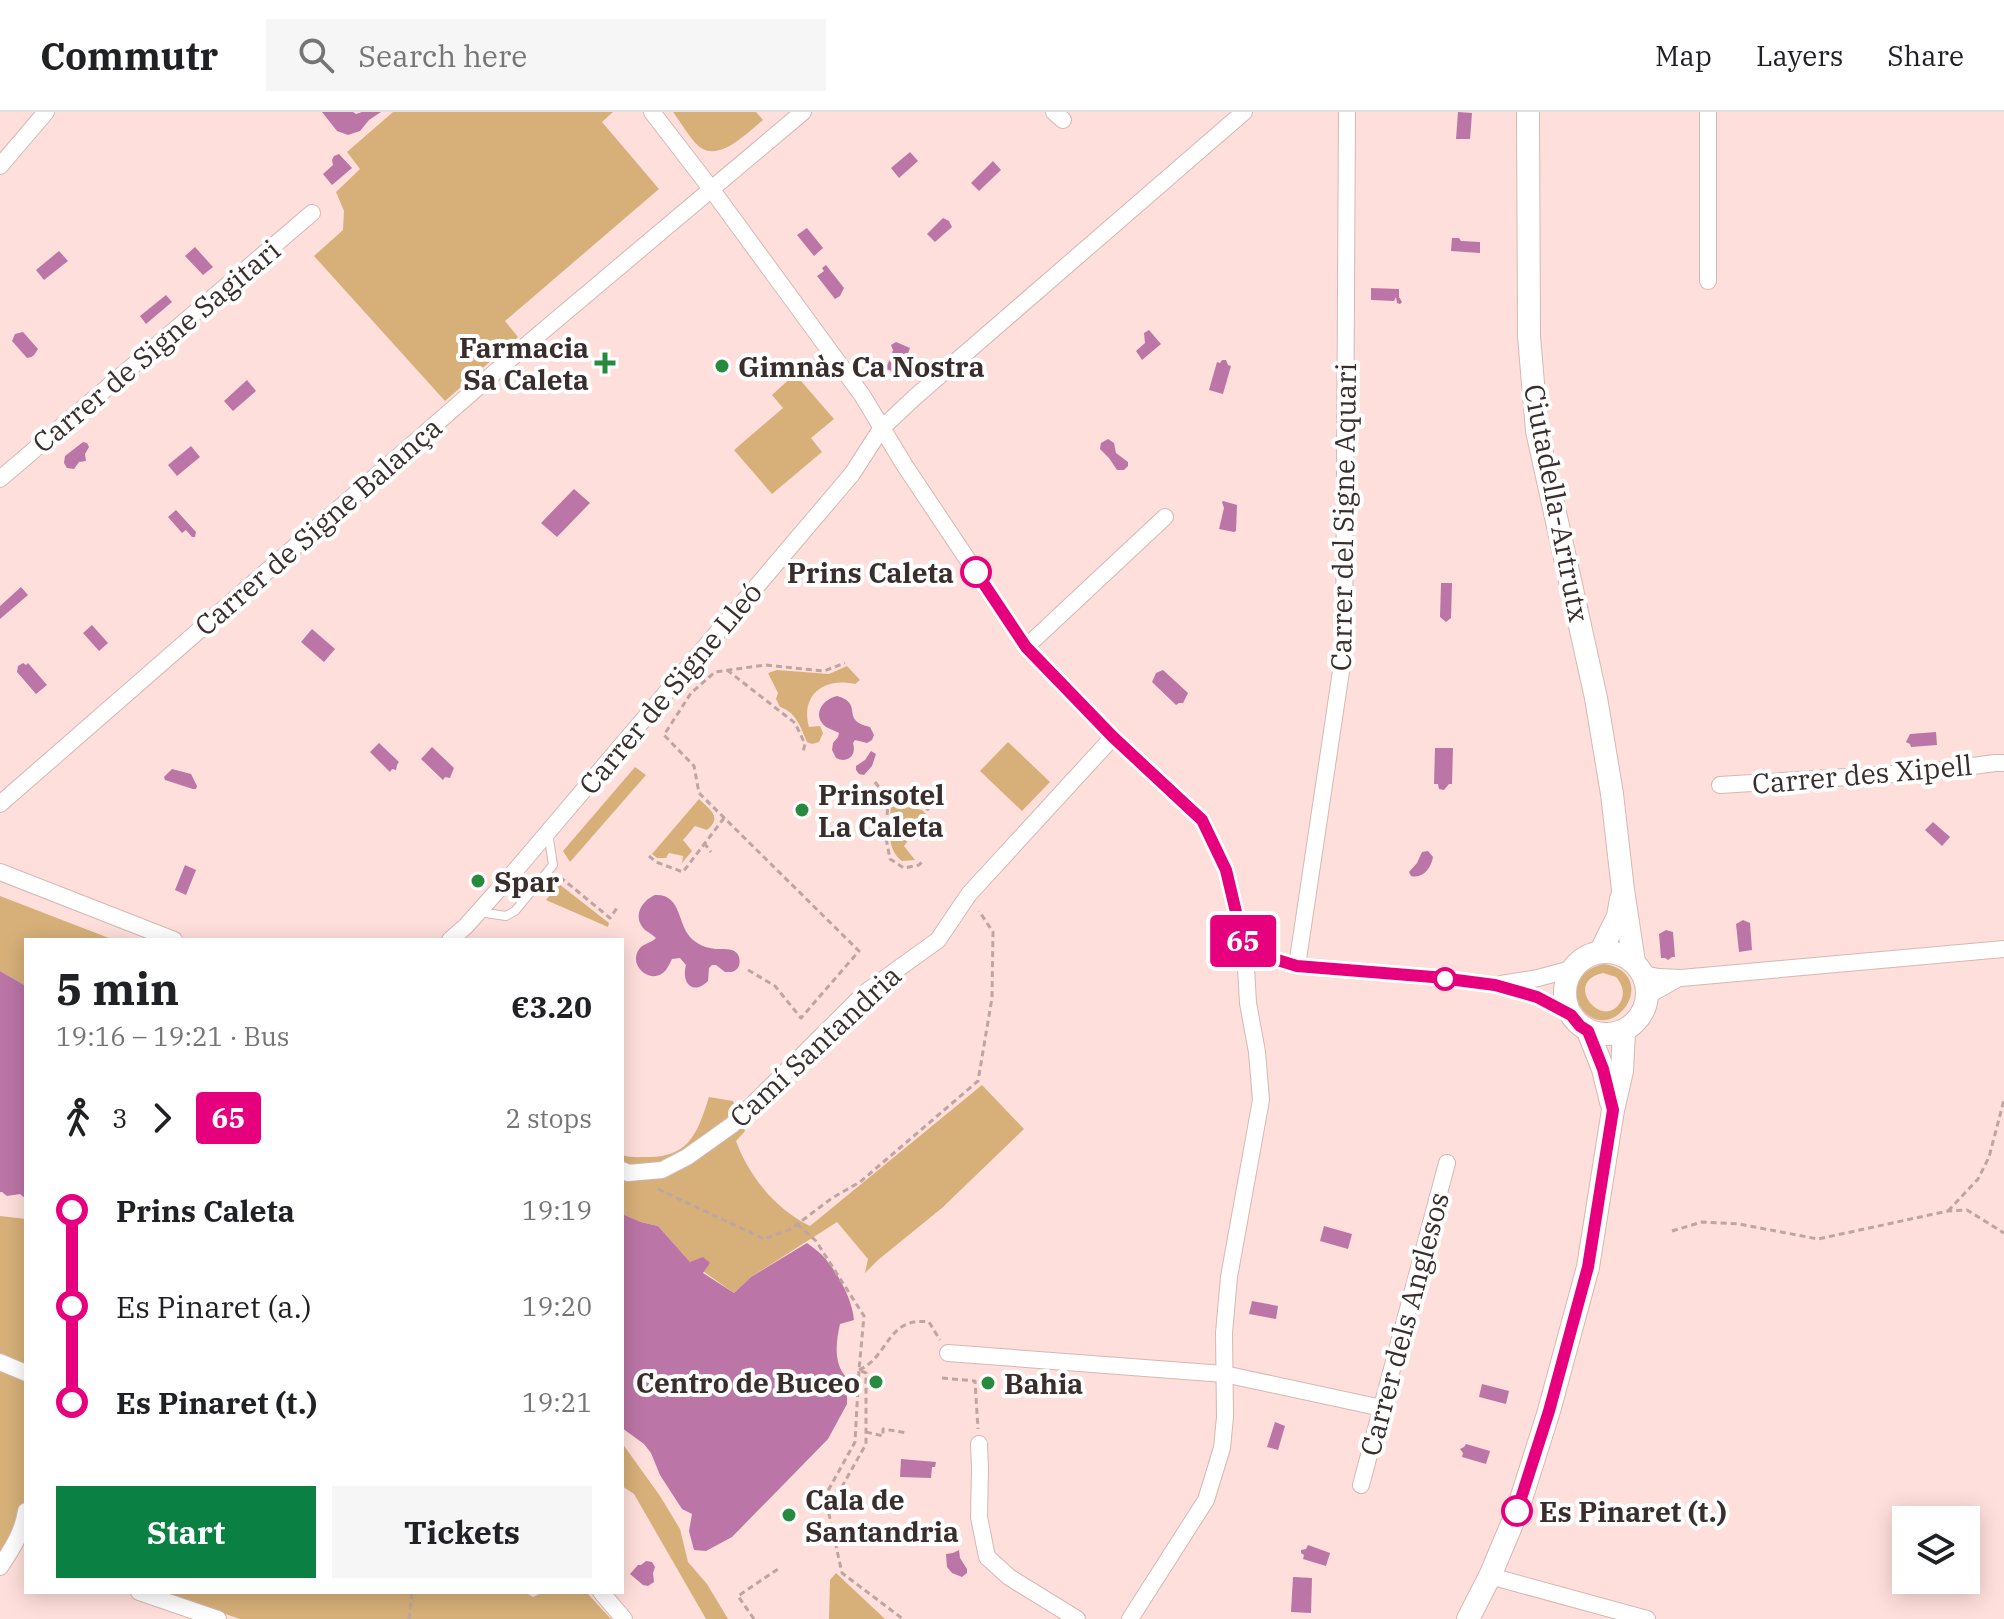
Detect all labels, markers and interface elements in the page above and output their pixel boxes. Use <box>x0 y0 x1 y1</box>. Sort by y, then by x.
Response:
search box <box>266 19 826 91</box>
text: Commutr <box>40 31 218 80</box>
icon: search <box>294 33 338 77</box>
text: Search here <box>358 36 527 75</box>
text: Map <box>1655 37 1712 74</box>
text: Layers <box>1756 37 1843 74</box>
text: Share <box>1887 37 1964 74</box>
street label: Carrer de Signe Sagitari <box>24 231 288 461</box>
place label: Farmacia Sa Caleta <box>459 329 589 398</box>
place label: Gimnàs Ca Nostra <box>738 348 985 385</box>
marker: Farmacia Sa Caleta <box>596 354 614 372</box>
marker: Gimnàs Ca Nostra <box>713 357 731 375</box>
street label: Carrer del Signe Aquari <box>1322 362 1364 672</box>
street label: Ciutadella-Artrutx <box>1516 381 1598 625</box>
street label: Carrer de Signe Balança <box>187 409 449 643</box>
place label: Prins Caleta <box>787 554 954 591</box>
marker: Prins Caleta <box>961 557 991 587</box>
street label: Carrer de Signe Lleó <box>570 574 770 802</box>
street label: Carrer des Xipell <box>1750 746 1974 802</box>
place label: Prinsotel La Caleta <box>818 776 944 845</box>
marker: Prinsotel La Caleta <box>793 801 811 819</box>
place label: Spar <box>494 863 559 900</box>
marker: Spar <box>469 872 487 890</box>
line badge: 65 <box>1207 915 1279 967</box>
text: 65 <box>1226 922 1260 959</box>
street label: Camí Santandria <box>721 957 909 1135</box>
text: 5 min <box>56 960 179 1017</box>
unlabelled marker <box>1434 968 1456 990</box>
text: €3.20 <box>511 987 592 1026</box>
text: 19:16 – 19:21 · Bus <box>56 1019 290 1053</box>
icon: walk <box>56 1096 100 1140</box>
icon: forward <box>140 1096 184 1140</box>
text: 65 <box>212 1099 245 1136</box>
text: 3 <box>112 1101 128 1135</box>
text: 2 stops <box>505 1101 592 1135</box>
street label: Carrer dels Anglesos <box>1351 1188 1457 1460</box>
text: Prins Caleta <box>116 1191 295 1230</box>
text: 19:19 <box>522 1193 592 1227</box>
text: Es Pinaret (a.) <box>116 1287 312 1326</box>
text: 19:20 <box>522 1289 592 1323</box>
place label: Centro de Buceo <box>636 1364 860 1401</box>
place label: Bahia <box>1004 1365 1083 1402</box>
marker: Centro de Buceo <box>867 1373 885 1391</box>
marker: Bahia <box>979 1374 997 1392</box>
text: Es Pinaret (t.) <box>116 1383 317 1422</box>
text: 19:21 <box>522 1385 592 1419</box>
place label: Cala de Santandria <box>805 1481 959 1550</box>
button: Start <box>56 1486 316 1578</box>
button: Tickets <box>332 1486 592 1578</box>
place label: Es Pinaret (t.) <box>1539 1493 1727 1530</box>
marker: Es Pinaret (t.) <box>1502 1496 1532 1526</box>
marker: Cala de Santandria <box>780 1506 798 1524</box>
map controls <box>1892 1506 1980 1594</box>
button: layers <box>1892 1506 1980 1594</box>

